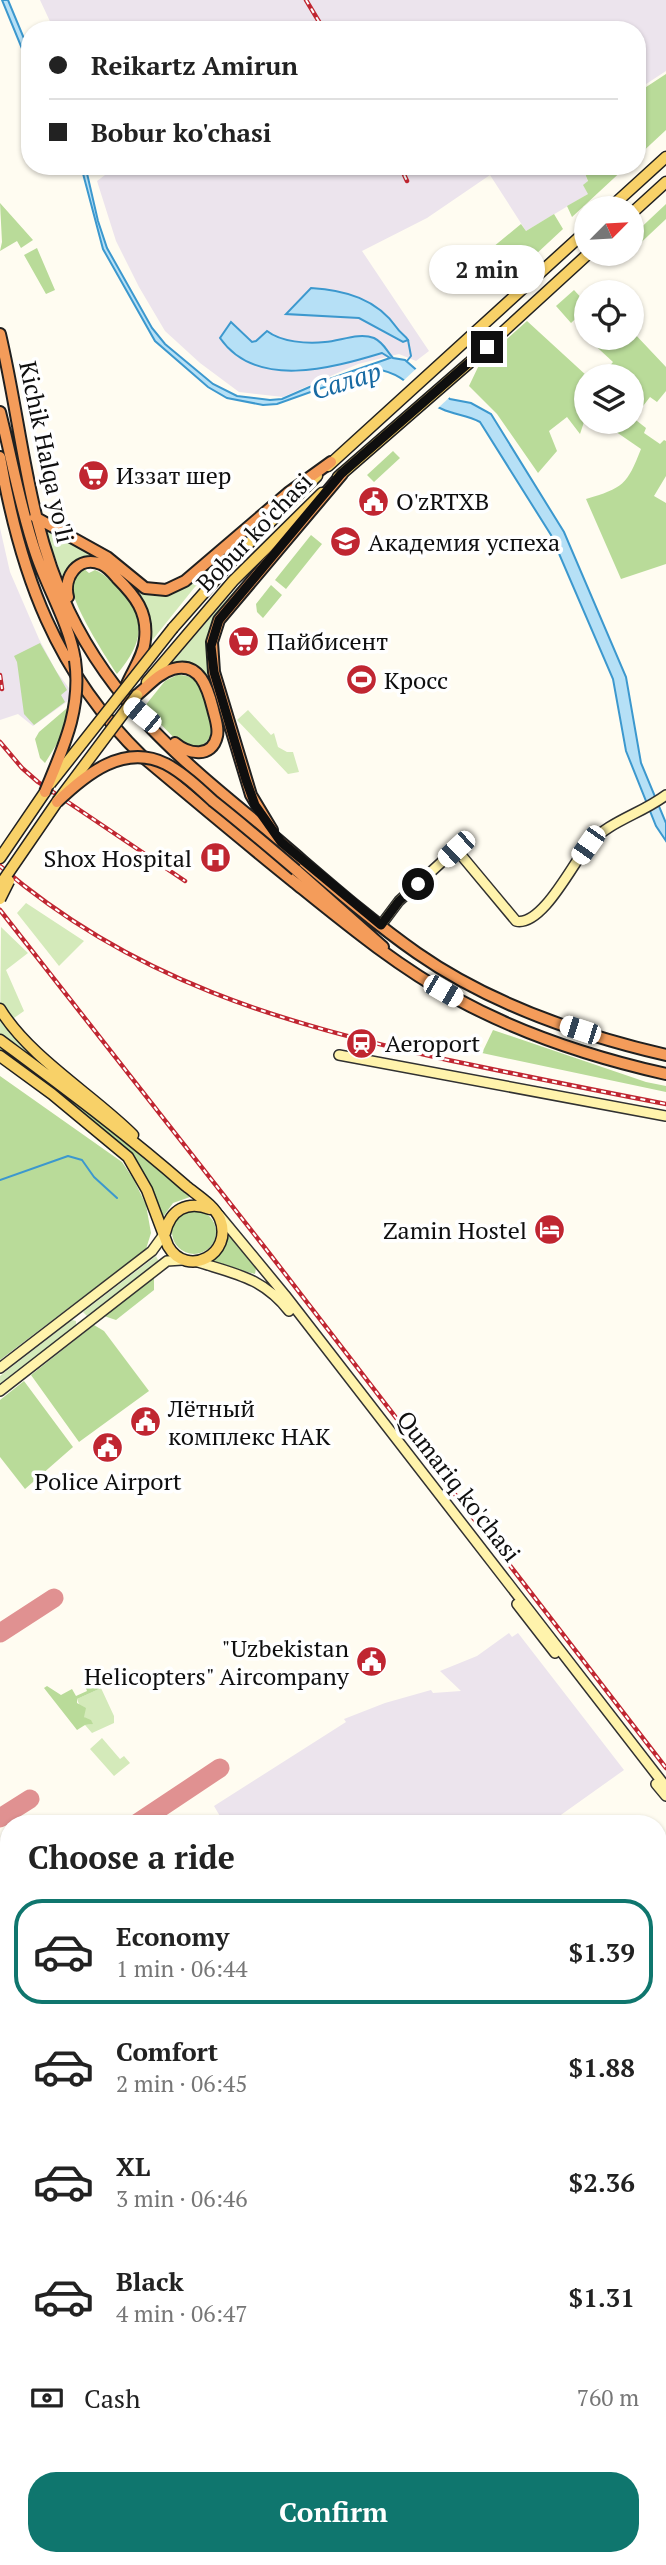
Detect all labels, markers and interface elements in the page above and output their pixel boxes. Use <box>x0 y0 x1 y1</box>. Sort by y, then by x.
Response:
text: Reikartz Amirun <box>91 48 298 82</box>
text: Bobur ko'chasi <box>91 115 271 149</box>
north arrow <box>574 196 644 266</box>
map controls <box>574 196 644 434</box>
callout: 2 min <box>429 246 545 294</box>
text: 2 min <box>456 254 518 285</box>
button: locate <box>574 280 644 350</box>
route end <box>471 331 503 363</box>
water label: Салар <box>307 353 385 407</box>
street label: Kichik Halqa yo'li <box>12 358 82 546</box>
button: layers <box>574 364 644 434</box>
supermarket icon: Иззат шер <box>76 458 110 492</box>
place label: Иззат шер <box>116 459 231 491</box>
street label: Bobur ko'chasi <box>189 466 319 598</box>
public building icon: O'zRTXB <box>356 484 390 518</box>
place label: O'zRTXB <box>396 485 489 517</box>
school or university icon: Академия успеха <box>328 525 362 559</box>
place label: Академия успеха <box>368 526 560 558</box>
supermarket icon: Пайбисент <box>227 624 261 658</box>
place label: Пайбисент <box>267 625 388 657</box>
sports icon: Кросс <box>344 663 378 697</box>
place label: Кросс <box>384 664 448 696</box>
car <box>120 693 165 737</box>
car <box>568 822 609 868</box>
car <box>434 827 479 871</box>
hospital icon: Shox Hospital <box>198 841 232 875</box>
place label: Shox Hospital <box>44 842 192 874</box>
route start <box>402 868 434 900</box>
car <box>420 971 467 1011</box>
car <box>557 1014 604 1046</box>
station icon: Aeroport <box>345 1026 379 1060</box>
place label: Aeroport <box>385 1027 480 1059</box>
hotel icon: Zamin Hostel <box>533 1213 567 1247</box>
place label: Zamin Hostel <box>383 1214 527 1246</box>
place label: Лётный комплекс НАК <box>167 1392 331 1452</box>
street label: Qumariq ko'chasi <box>390 1404 528 1568</box>
public building icon: Лётный комплекс НАК <box>128 1405 162 1439</box>
public building icon: Police Airport <box>91 1430 125 1464</box>
place label: Police Airport <box>34 1465 182 1497</box>
place label: "Uzbekistan Helicopters" Aircompany <box>84 1632 350 1692</box>
public building icon: "Uzbekistan Helicopters" Aircompany <box>355 1645 389 1679</box>
text: Choose a ride <box>28 1836 235 1878</box>
text: Economy <box>116 1919 229 1953</box>
icon: car <box>32 1920 95 1983</box>
text: $1.39 <box>569 1935 635 1969</box>
text: 1 min · 06:44 <box>116 1953 248 1984</box>
text: Comfort <box>116 2034 218 2068</box>
icon: car <box>32 2035 95 2098</box>
text: $1.88 <box>569 2050 635 2084</box>
text: 2 min · 06:45 <box>116 2068 248 2099</box>
text: XL <box>116 2149 150 2183</box>
icon: car <box>32 2150 95 2213</box>
text: $2.36 <box>569 2165 635 2199</box>
text: 3 min · 06:46 <box>116 2183 248 2214</box>
text: Black <box>116 2264 184 2298</box>
icon: car <box>32 2265 95 2328</box>
text: $1.31 <box>569 2280 635 2314</box>
text: 4 min · 06:47 <box>116 2298 248 2329</box>
icon: cash <box>28 2379 66 2417</box>
text: Cash <box>84 2381 140 2415</box>
text: 760 m <box>577 2382 639 2413</box>
button: Confirm <box>28 2472 639 2552</box>

